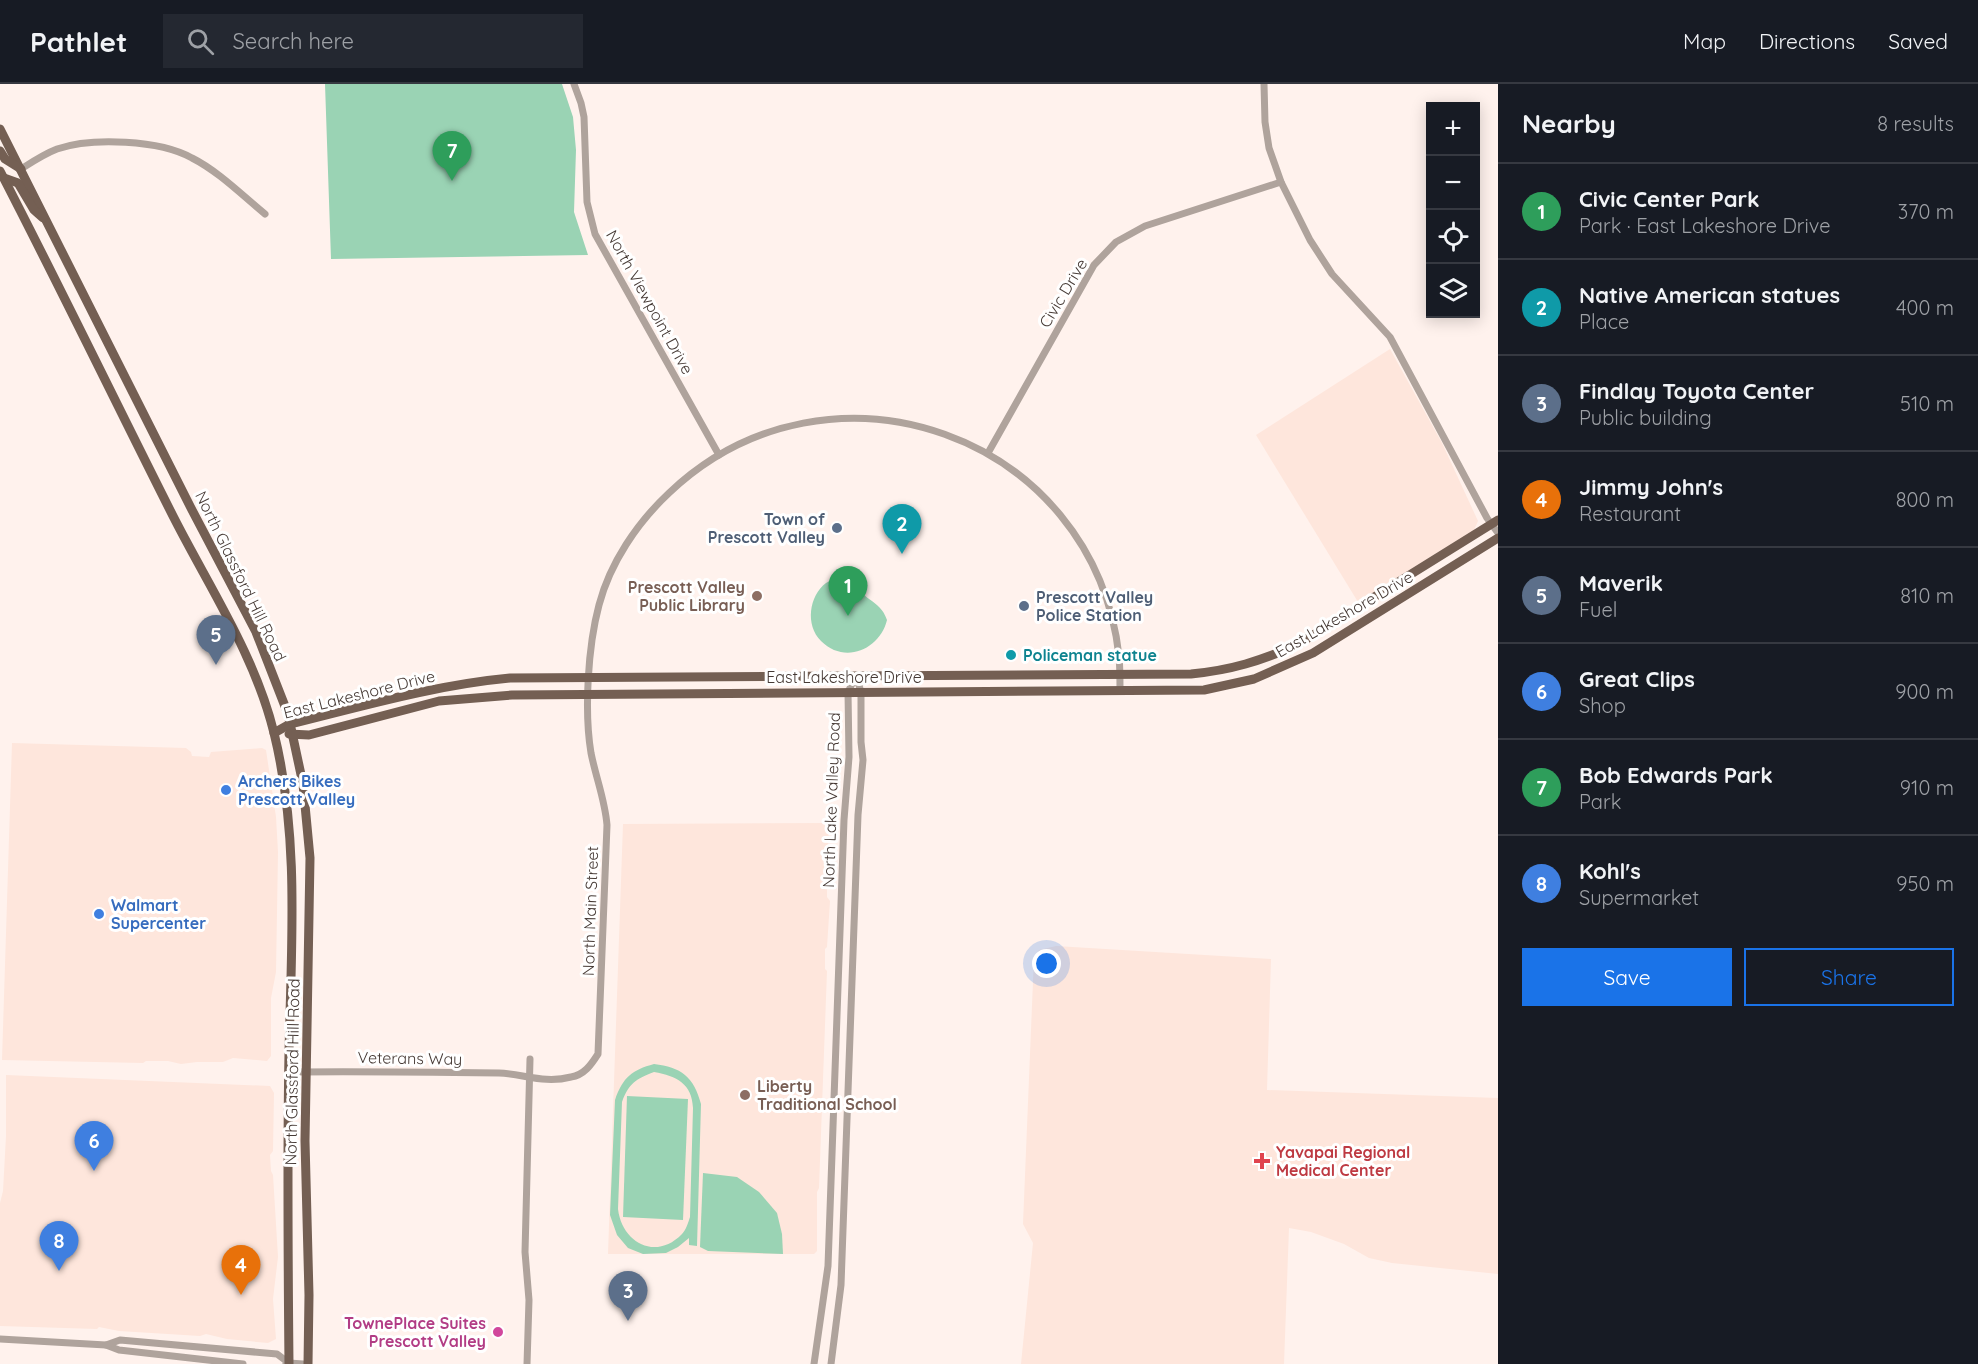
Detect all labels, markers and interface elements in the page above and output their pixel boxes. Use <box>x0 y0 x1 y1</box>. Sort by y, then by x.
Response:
search box <box>163 14 583 68</box>
text: Pathlet <box>30 24 127 59</box>
icon: search <box>184 25 217 58</box>
text: Search here <box>232 27 354 55</box>
text: Map <box>1683 28 1726 54</box>
text: Directions <box>1759 28 1855 54</box>
text: Saved <box>1888 28 1948 54</box>
map controls <box>1426 102 1480 318</box>
button: + <box>1426 102 1480 156</box>
text: Nearby <box>1522 107 1616 140</box>
text: 8 results <box>1877 111 1954 136</box>
pin: 7 <box>432 132 472 181</box>
button: − <box>1426 156 1480 210</box>
text: Civic Center Park <box>1579 185 1760 213</box>
text: 1 <box>1538 199 1545 224</box>
text: 370 m <box>1898 199 1954 224</box>
button: locate <box>1426 210 1480 264</box>
text: Park · East Lakeshore Drive <box>1579 213 1831 238</box>
street label: North Viewpoint Drive <box>602 226 698 378</box>
street label: Civic Drive <box>1035 255 1091 331</box>
button: layers <box>1426 264 1480 318</box>
text: Native American statues <box>1579 281 1840 309</box>
text: 2 <box>1536 295 1547 320</box>
text: 400 m <box>1896 295 1954 320</box>
text: Place <box>1579 309 1629 334</box>
text: Findlay Toyota Center <box>1579 377 1814 405</box>
text: 3 <box>1536 391 1547 416</box>
text: 510 m <box>1900 391 1954 416</box>
text: Public building <box>1579 405 1712 430</box>
text: Jimmy John's <box>1579 473 1723 501</box>
text: 4 <box>1536 487 1547 512</box>
text: 800 m <box>1896 487 1954 512</box>
street label: North Glassford Hill Road <box>191 488 291 664</box>
text: Restaurant <box>1579 501 1681 526</box>
pin: 2 <box>882 504 922 554</box>
place label: Town of Prescott Valley <box>708 509 825 547</box>
marker: Town of Prescott Valley <box>830 521 844 535</box>
pin: 1 <box>828 566 868 616</box>
street label: East Lakeshore Drive <box>1272 566 1416 662</box>
text: Maverik <box>1579 569 1663 597</box>
place label: Prescott Valley Public Library <box>628 577 745 615</box>
text: 5 <box>1536 583 1547 608</box>
text: 810 m <box>1900 583 1954 608</box>
place label: Prescott Valley Police Station <box>1036 587 1153 625</box>
marker: Prescott Valley Public Library <box>750 589 764 603</box>
text: Fuel <box>1579 597 1617 622</box>
marker: Prescott Valley Police Station <box>1017 599 1031 613</box>
pin: 5 <box>196 616 236 665</box>
place label: Policeman statue <box>1023 645 1157 665</box>
marker: Policeman statue <box>1004 648 1018 662</box>
street label: East Lakeshore Drive <box>281 665 437 723</box>
text: Great Clips <box>1579 665 1695 693</box>
street label: East Lakeshore Drive <box>766 667 922 687</box>
text: 6 <box>1536 679 1547 704</box>
text: 900 m <box>1895 679 1954 704</box>
text: Shop <box>1579 693 1626 718</box>
street label: North Lake Valley Road <box>818 712 844 888</box>
text: Bob Edwards Park <box>1579 761 1773 789</box>
place label: Archers Bikes Prescott Valley <box>238 771 355 809</box>
text: 7 <box>1536 775 1547 800</box>
text: 910 m <box>1900 775 1954 800</box>
marker: Archers Bikes Prescott Valley <box>219 783 233 797</box>
text: Park <box>1579 789 1621 814</box>
street label: North Main Street <box>578 846 602 976</box>
text: Kohl's <box>1579 857 1641 885</box>
text: 8 <box>1536 871 1547 896</box>
text: 950 m <box>1896 871 1954 896</box>
text: Supermarket <box>1579 885 1699 910</box>
place label: Walmart Supercenter <box>111 895 206 933</box>
marker: Walmart Supercenter <box>92 907 106 921</box>
button: Save <box>1522 948 1732 1006</box>
button: Share <box>1744 948 1954 1006</box>
your location <box>1032 949 1061 978</box>
street label: North Glassford Hill Road <box>280 978 304 1166</box>
street label: Veterans Way <box>358 1047 462 1069</box>
place label: Liberty Traditional School <box>757 1076 897 1114</box>
marker: Liberty Traditional School <box>738 1088 752 1102</box>
pin: 6 <box>74 1122 113 1171</box>
place label: Yavapai Regional Medical Center <box>1276 1142 1410 1180</box>
marker: Yavapai Regional Medical Center <box>1253 1152 1271 1170</box>
pin: 8 <box>40 1222 78 1271</box>
pin: 4 <box>222 1246 260 1295</box>
pin: 3 <box>608 1272 648 1321</box>
place label: TownePlace Suites Prescott Valley <box>344 1313 486 1351</box>
marker: TownePlace Suites Prescott Valley <box>491 1325 505 1339</box>

